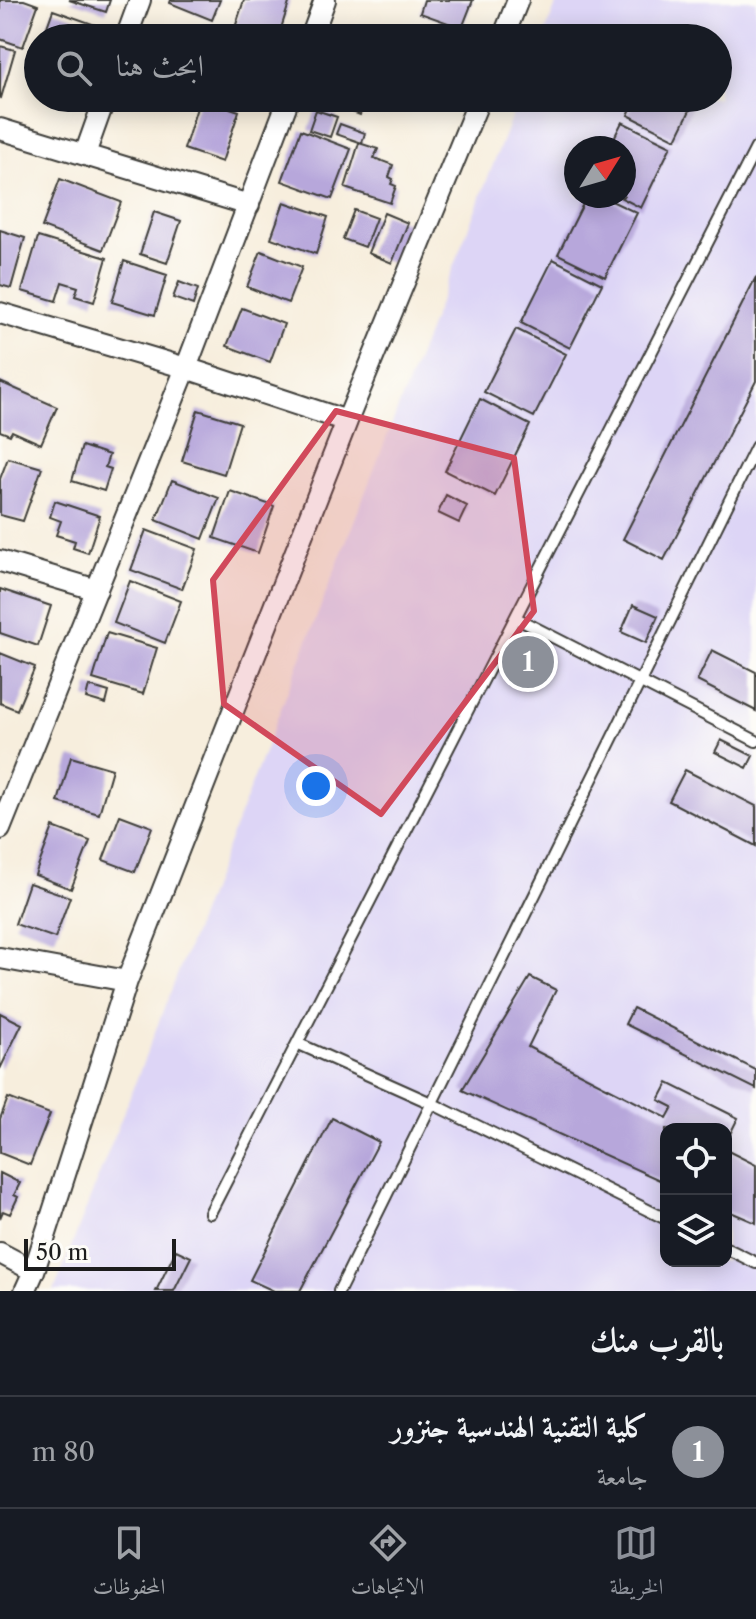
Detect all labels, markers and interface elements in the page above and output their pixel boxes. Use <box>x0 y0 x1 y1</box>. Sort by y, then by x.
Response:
search box <box>24 24 732 112</box>
icon: search <box>52 46 96 90</box>
text: ابحث هنا <box>116 47 204 84</box>
north arrow <box>564 136 636 208</box>
pin: 1 <box>502 632 554 692</box>
your location <box>296 766 336 806</box>
map controls <box>660 1123 732 1267</box>
button: locate <box>660 1123 732 1195</box>
button: layers <box>660 1195 732 1267</box>
scale bar <box>24 1235 176 1271</box>
text: 50 m <box>36 1239 88 1266</box>
text: بالقرب منك <box>590 1318 724 1360</box>
text: كلية التقنية الهندسية جنزور <box>391 1408 648 1445</box>
text: 80 m <box>32 1436 95 1468</box>
text: 1 <box>692 1436 704 1468</box>
text: جامعة <box>597 1460 648 1492</box>
tab: المحفوظات <box>93 1521 165 1608</box>
tab: الاتجاهات <box>351 1521 424 1608</box>
tab: الخريطة <box>610 1521 663 1608</box>

